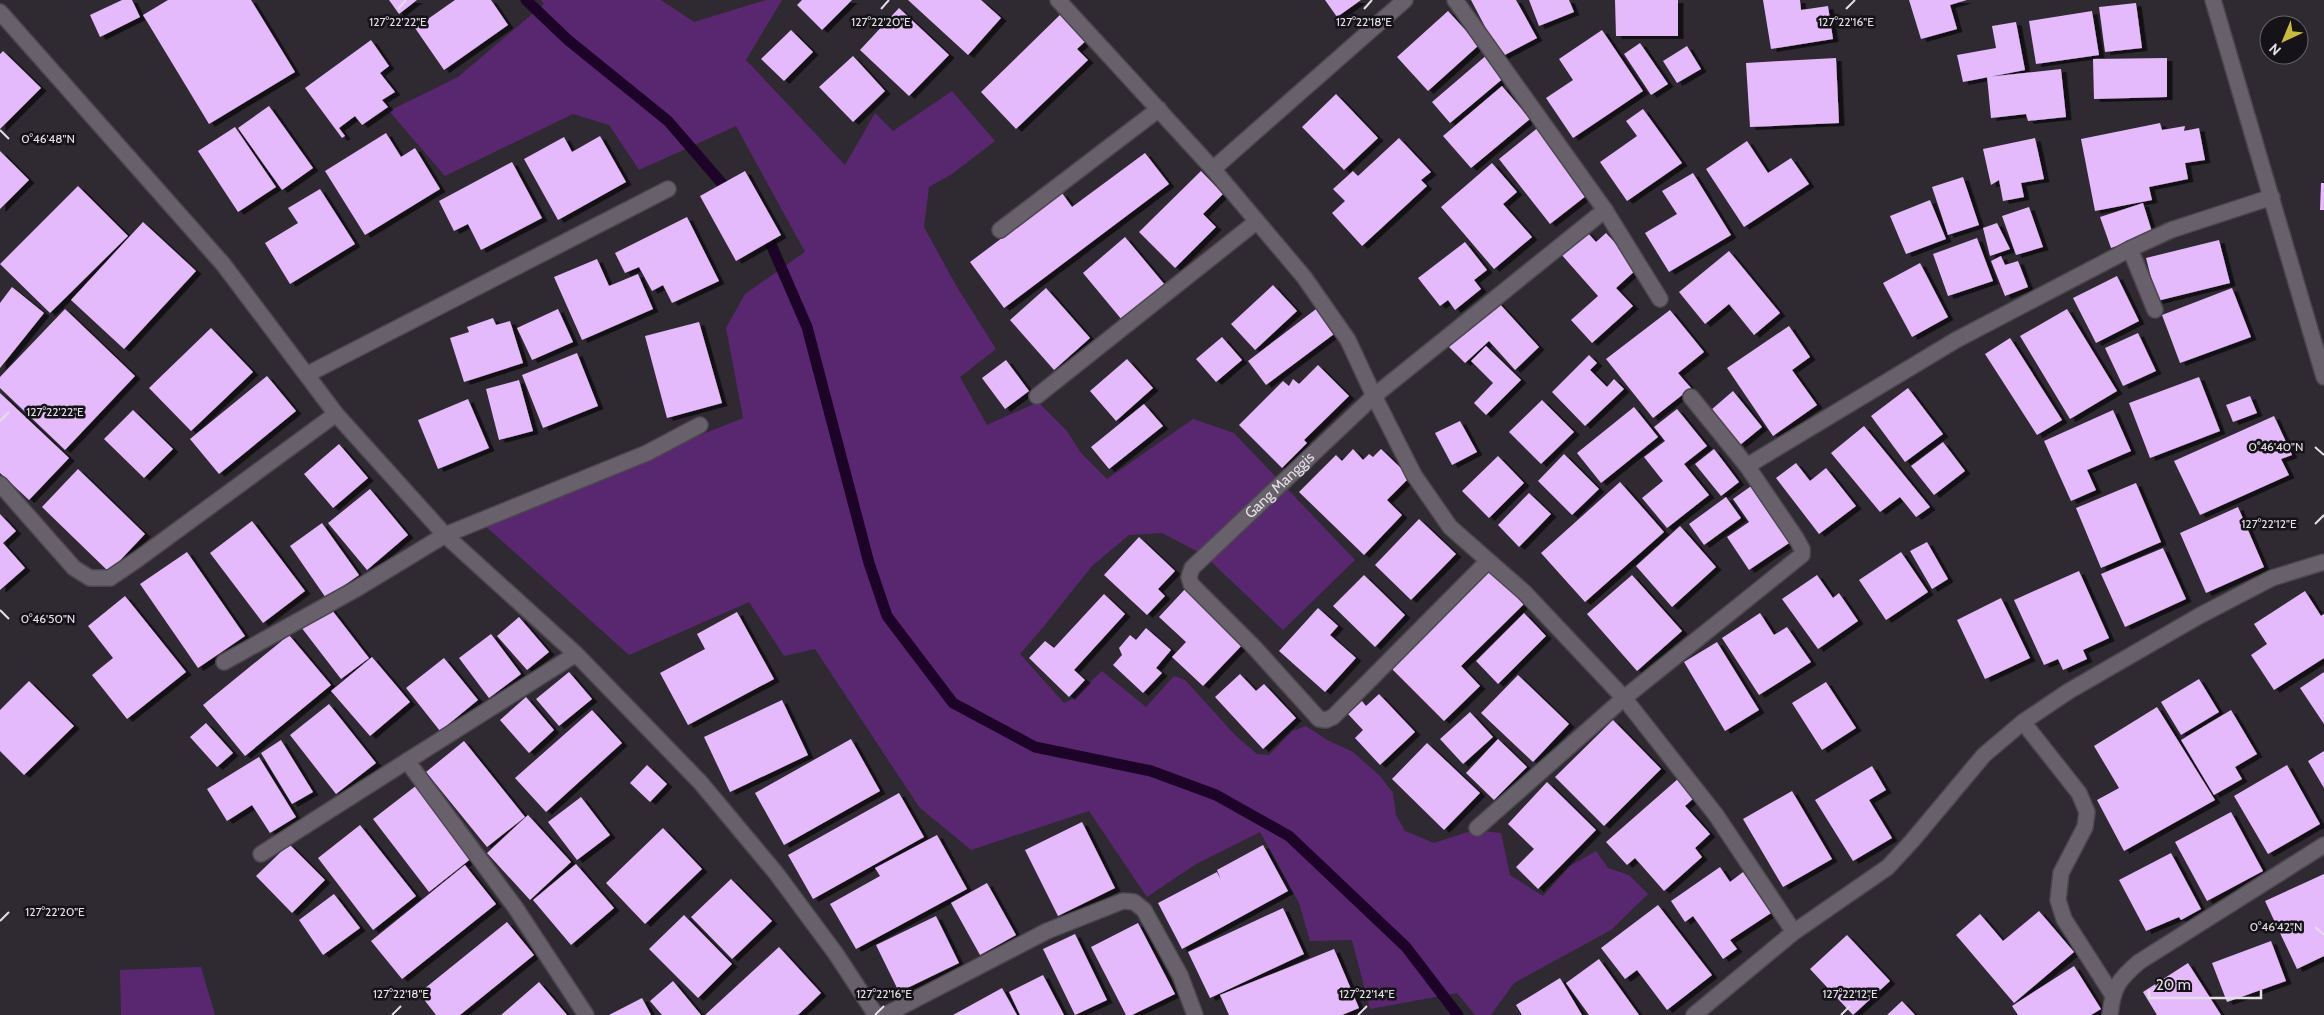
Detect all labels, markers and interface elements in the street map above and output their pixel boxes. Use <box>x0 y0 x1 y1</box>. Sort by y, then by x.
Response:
text: 127°22'22"E <box>369 14 427 29</box>
text: 127°22'20"E <box>851 14 911 29</box>
text: 127°22'18"E <box>1336 14 1392 29</box>
text: 127°22'16"E <box>1818 14 1874 29</box>
north arrow <box>2259 15 2309 65</box>
text: N <box>2265 39 2285 59</box>
text: 0°46'48"N <box>21 131 75 146</box>
text: 127°22'22"E <box>26 404 84 419</box>
text: 0°46'40"N <box>2249 439 2303 454</box>
street label: Gang Manggis <box>1241 448 1318 522</box>
text: 127°22'12"E <box>2241 516 2297 531</box>
text: 0°46'50"N <box>21 611 75 626</box>
text: 127°22'20"E <box>25 904 85 919</box>
text: 0°46'42"N <box>2250 919 2302 934</box>
scale bar <box>2149 968 2262 1000</box>
text: 20 m <box>2156 976 2191 994</box>
text: 127°22'18"E <box>373 986 429 1001</box>
text: 127°22'16"E <box>856 986 912 1001</box>
text: 127°22'14"E <box>1339 986 1395 1001</box>
text: 127°22'12"E <box>1822 986 1878 1001</box>

